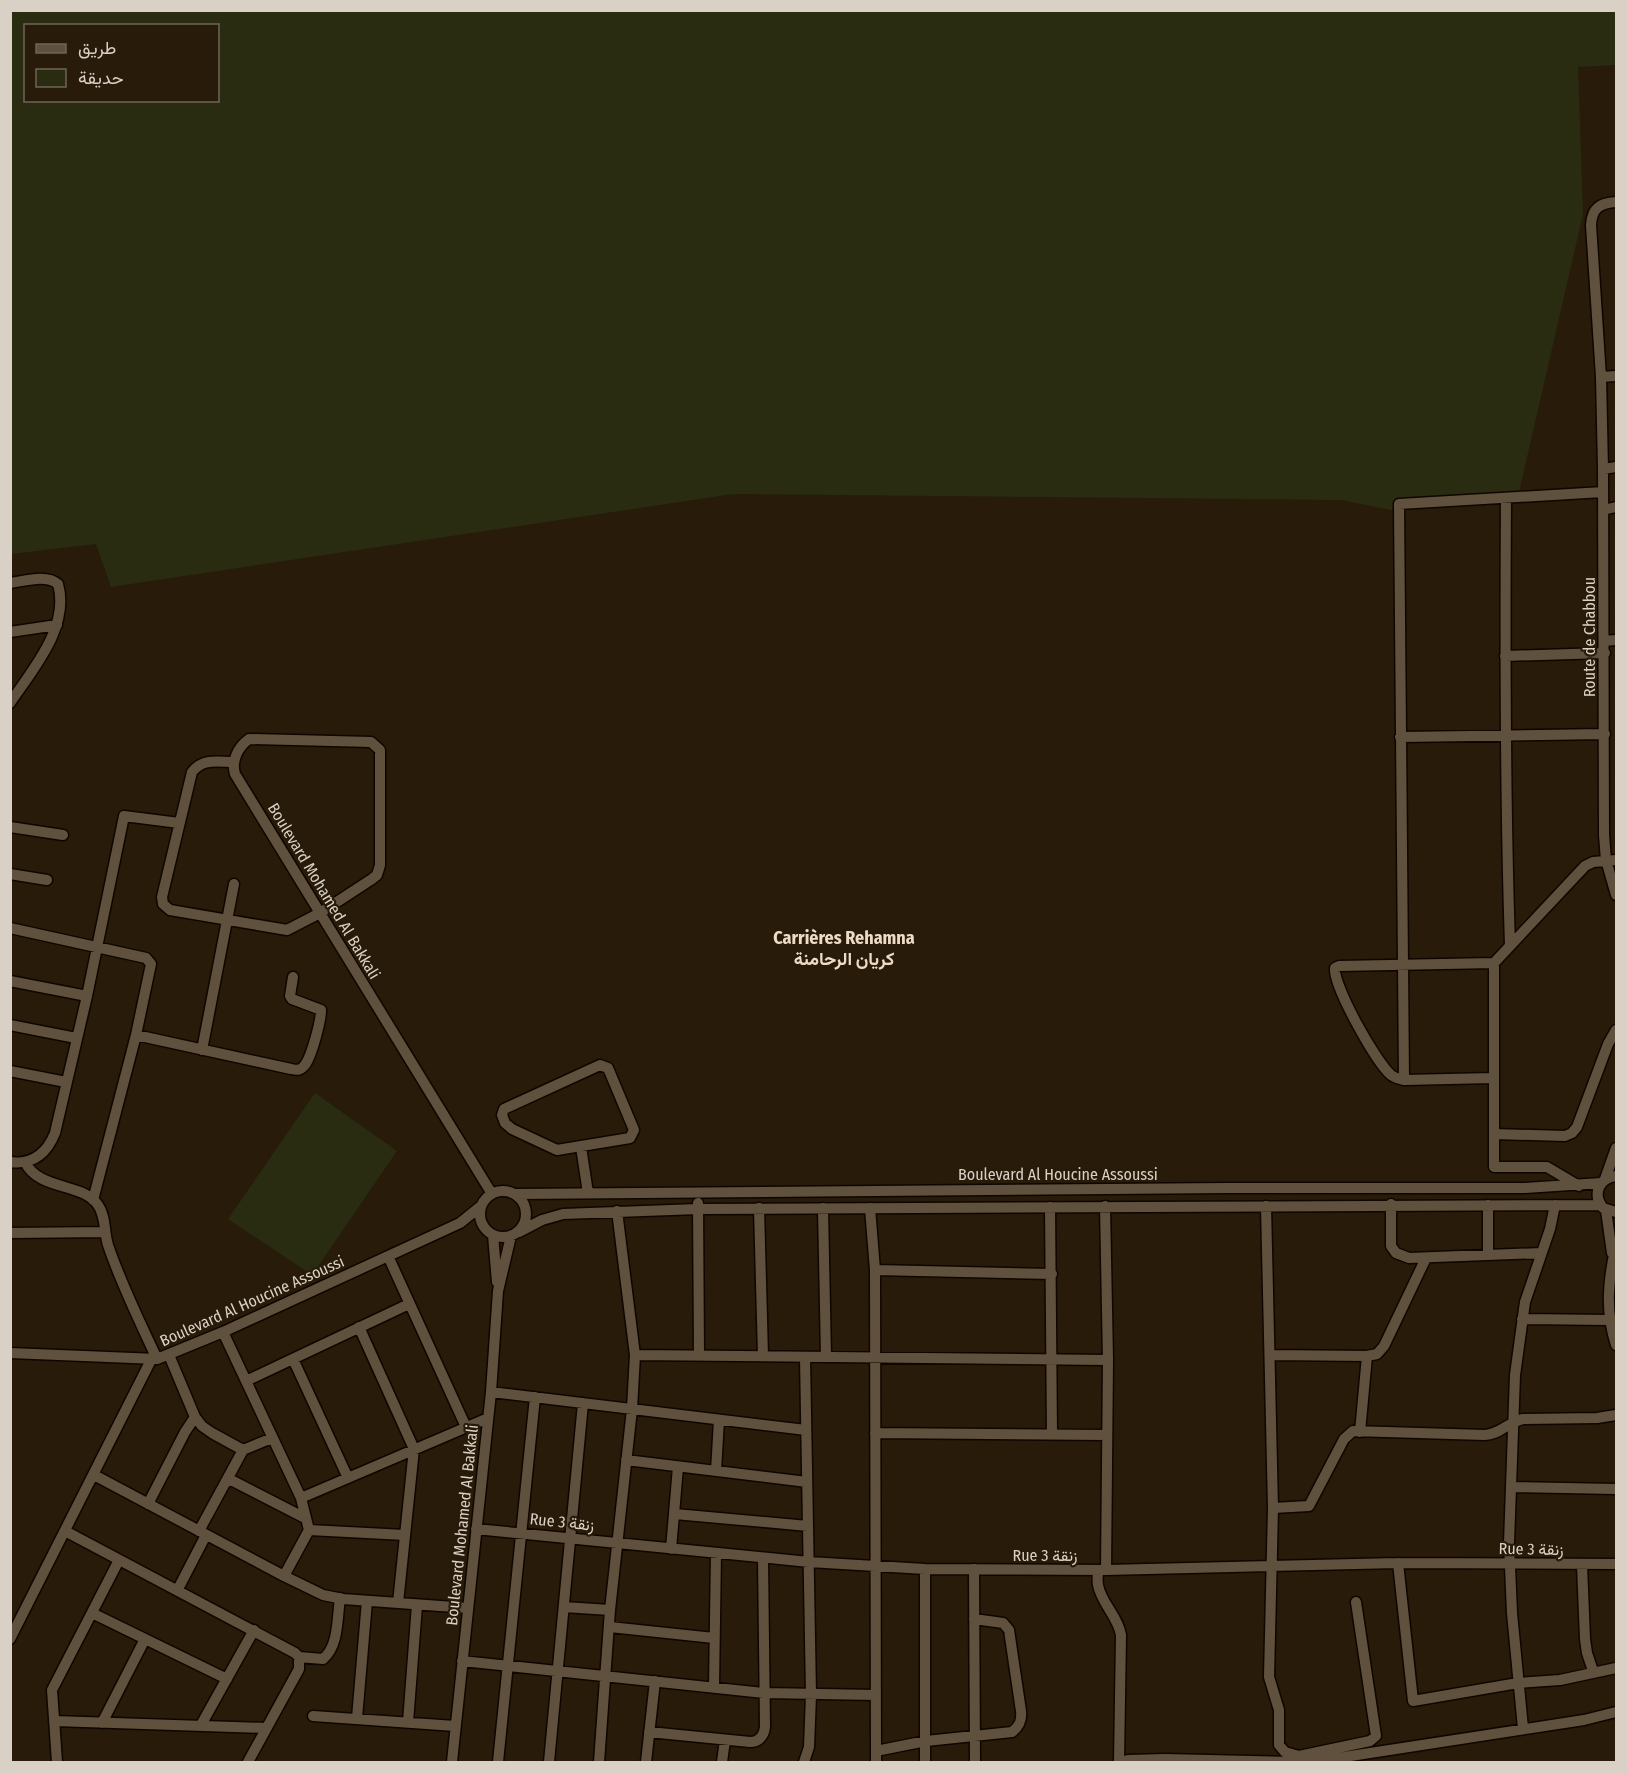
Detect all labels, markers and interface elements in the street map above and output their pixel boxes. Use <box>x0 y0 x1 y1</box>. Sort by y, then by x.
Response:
legend <box>24 24 219 102</box>
text: طريق <box>78 37 116 59</box>
text: حديقة <box>78 67 124 89</box>
street label: Route de Chabbou <box>1580 577 1599 697</box>
street label: Boulevard Mohamed Al Bakkali <box>264 800 384 982</box>
district label: Carrières Rehamna كريان الرحامنة <box>773 927 915 970</box>
street label: Boulevard Al Houcine Assoussi <box>958 1165 1158 1184</box>
street label: Boulevard Al Houcine Assoussi <box>157 1252 347 1350</box>
street label: Boulevard Mohamed Al Bakkali <box>442 1424 482 1626</box>
street label: Rue 3 زنقة <box>529 1509 595 1536</box>
street label: Rue 3 زنقة <box>1498 1539 1564 1560</box>
street label: Rue 3 زنقة <box>1013 1546 1077 1566</box>

